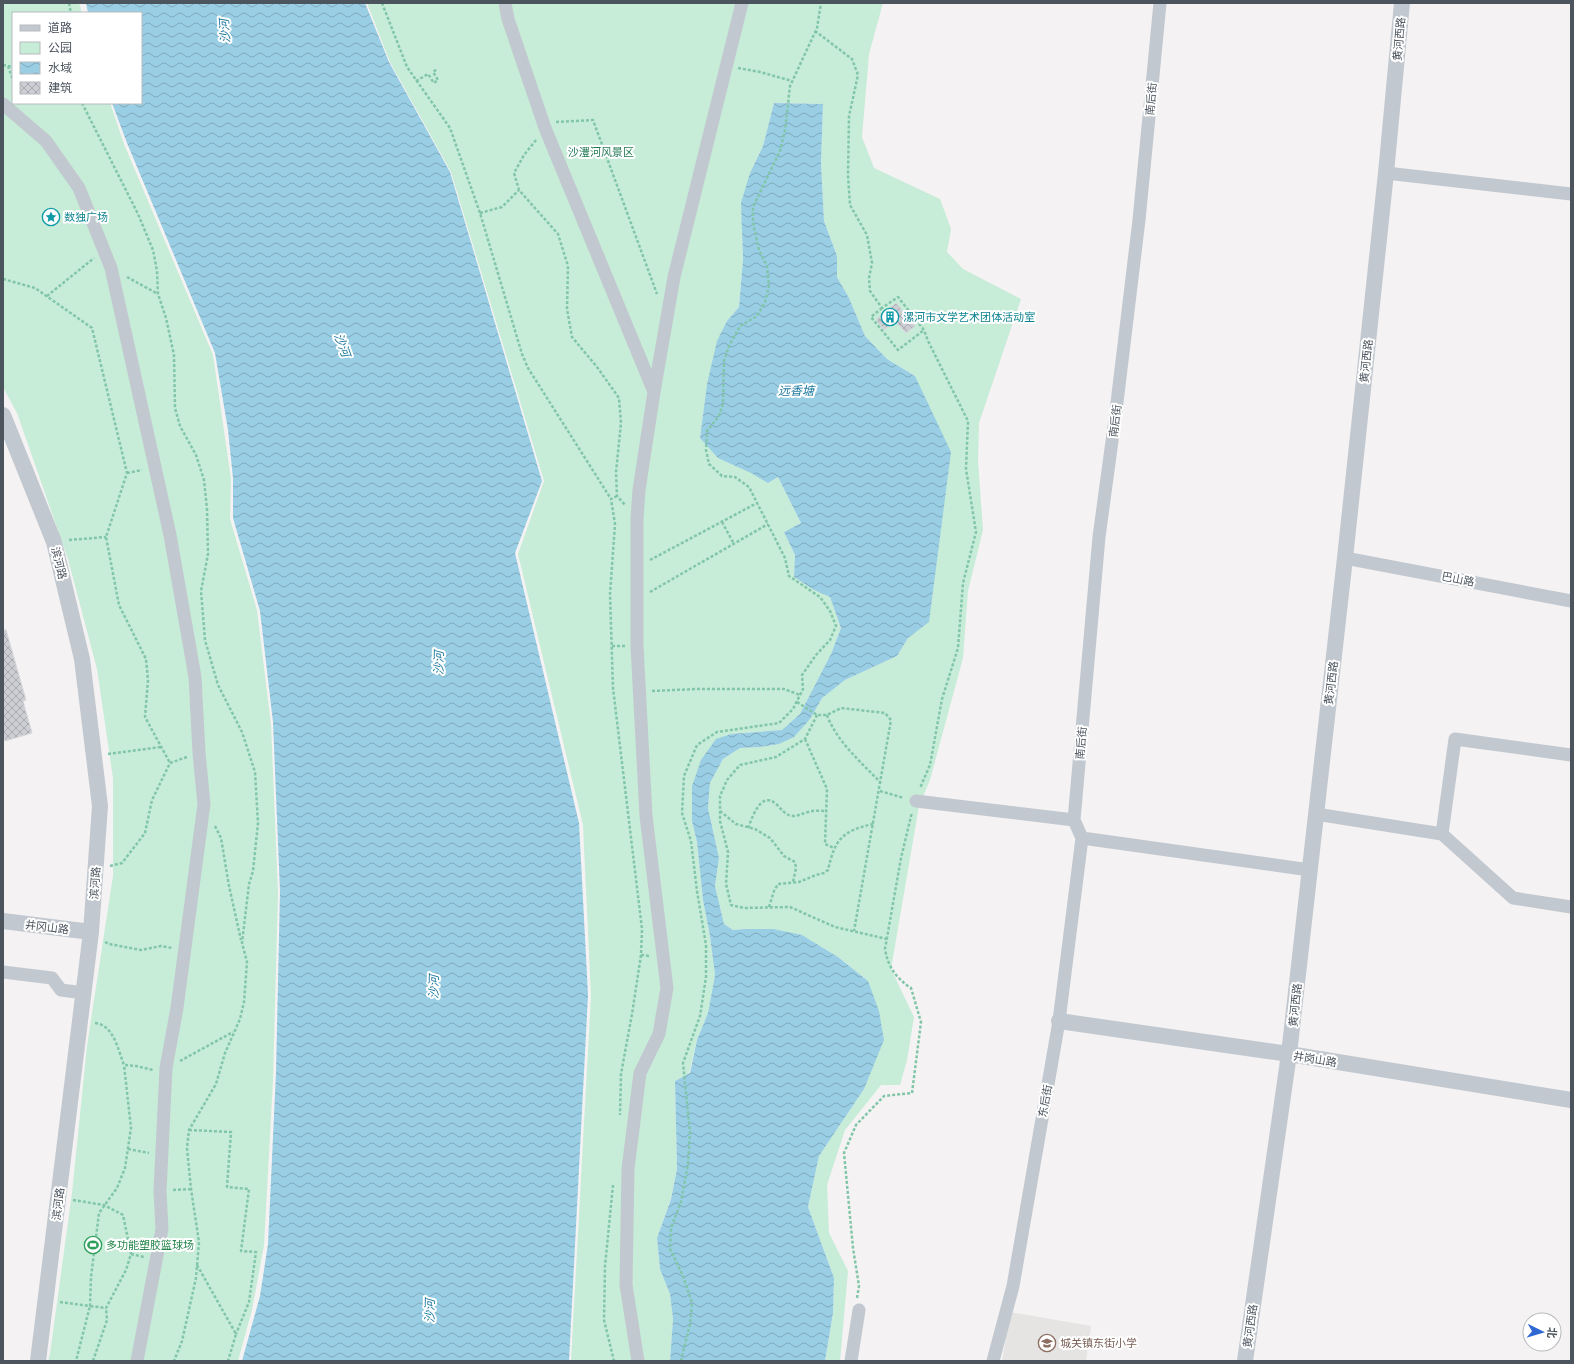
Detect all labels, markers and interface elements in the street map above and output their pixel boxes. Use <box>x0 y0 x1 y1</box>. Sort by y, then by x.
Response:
legend <box>12 12 142 104</box>
water label: 沙河 <box>217 17 233 43</box>
street label: 黄河西路 <box>1391 17 1407 61</box>
text: 道路 <box>48 21 72 35</box>
text: 公园 <box>48 41 72 55</box>
text: 水域 <box>48 61 72 75</box>
text: 建筑 <box>48 81 72 95</box>
street label: 南后街 <box>1144 82 1158 116</box>
park label: 沙澧河风景区 <box>568 146 634 158</box>
place icon: 数独广场 <box>41 207 61 227</box>
place label: 数独广场 <box>64 211 108 223</box>
building icon: 漯河市文学艺术团体活动室 <box>880 307 900 327</box>
place label: 漯河市文学艺术团体活动室 <box>903 311 1035 323</box>
water label: 沙河 <box>331 331 354 361</box>
street label: 黄河西路 <box>1358 338 1374 384</box>
water label: 远香塘 <box>778 384 816 398</box>
street label: 南后街 <box>1107 404 1123 438</box>
street label: 滨河路 <box>49 546 69 580</box>
street label: 巴山路 <box>1441 570 1475 588</box>
water label: 沙河 <box>432 649 446 675</box>
street label: 黄河西路 <box>1322 660 1340 706</box>
street label: 南后街 <box>1074 726 1088 760</box>
street label: 滨河路 <box>88 866 102 900</box>
street label: 井冈山路 <box>24 918 70 936</box>
water label: 沙河 <box>427 973 441 999</box>
street label: 黄河西路 <box>1287 982 1303 1028</box>
street label: 井岗山路 <box>1292 1050 1338 1068</box>
street label: 东后街 <box>1036 1084 1054 1118</box>
street label: 滨河路 <box>50 1187 66 1221</box>
sports icon: 多功能塑胶篮球场 <box>83 1235 103 1255</box>
place label: 多功能塑胶篮球场 <box>106 1239 194 1251</box>
water label: 沙河 <box>423 1297 437 1323</box>
street label: 黄河西路 <box>1241 1303 1259 1349</box>
north arrow <box>1522 1312 1562 1352</box>
text: 北 <box>1546 1327 1558 1339</box>
school or university icon: 城关镇东街小学 <box>1037 1333 1057 1353</box>
place label: 城关镇东街小学 <box>1060 1337 1137 1349</box>

